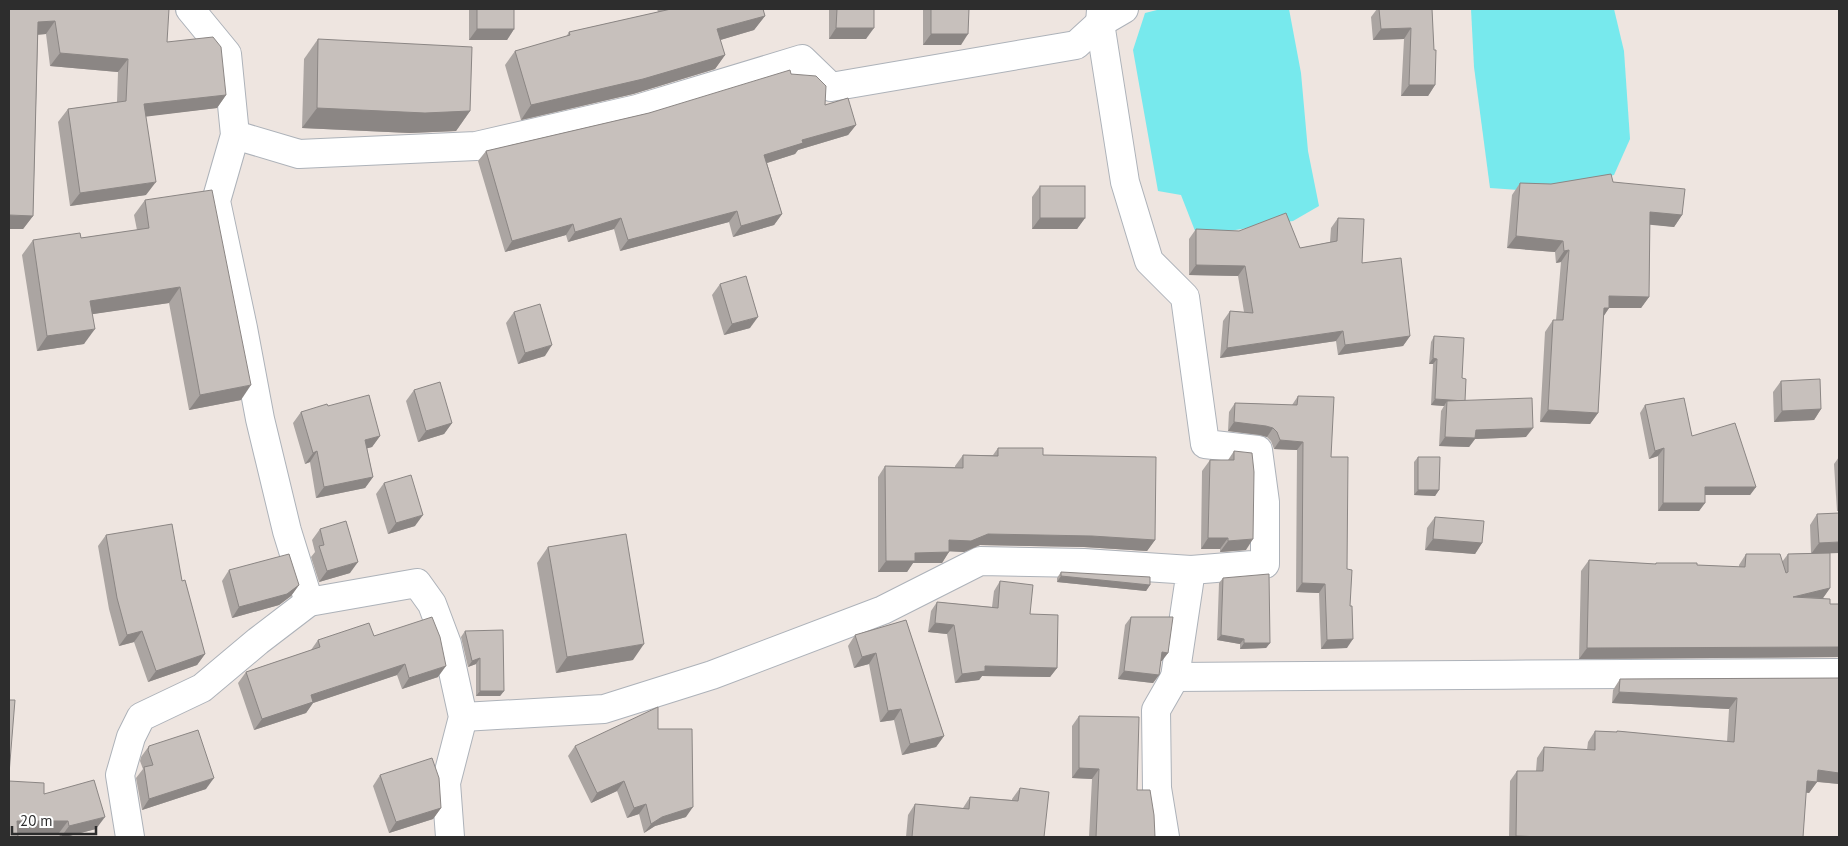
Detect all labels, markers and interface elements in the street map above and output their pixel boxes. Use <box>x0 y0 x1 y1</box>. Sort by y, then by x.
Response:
scale bar <box>12 804 96 836</box>
text: 20 m <box>20 811 53 830</box>

